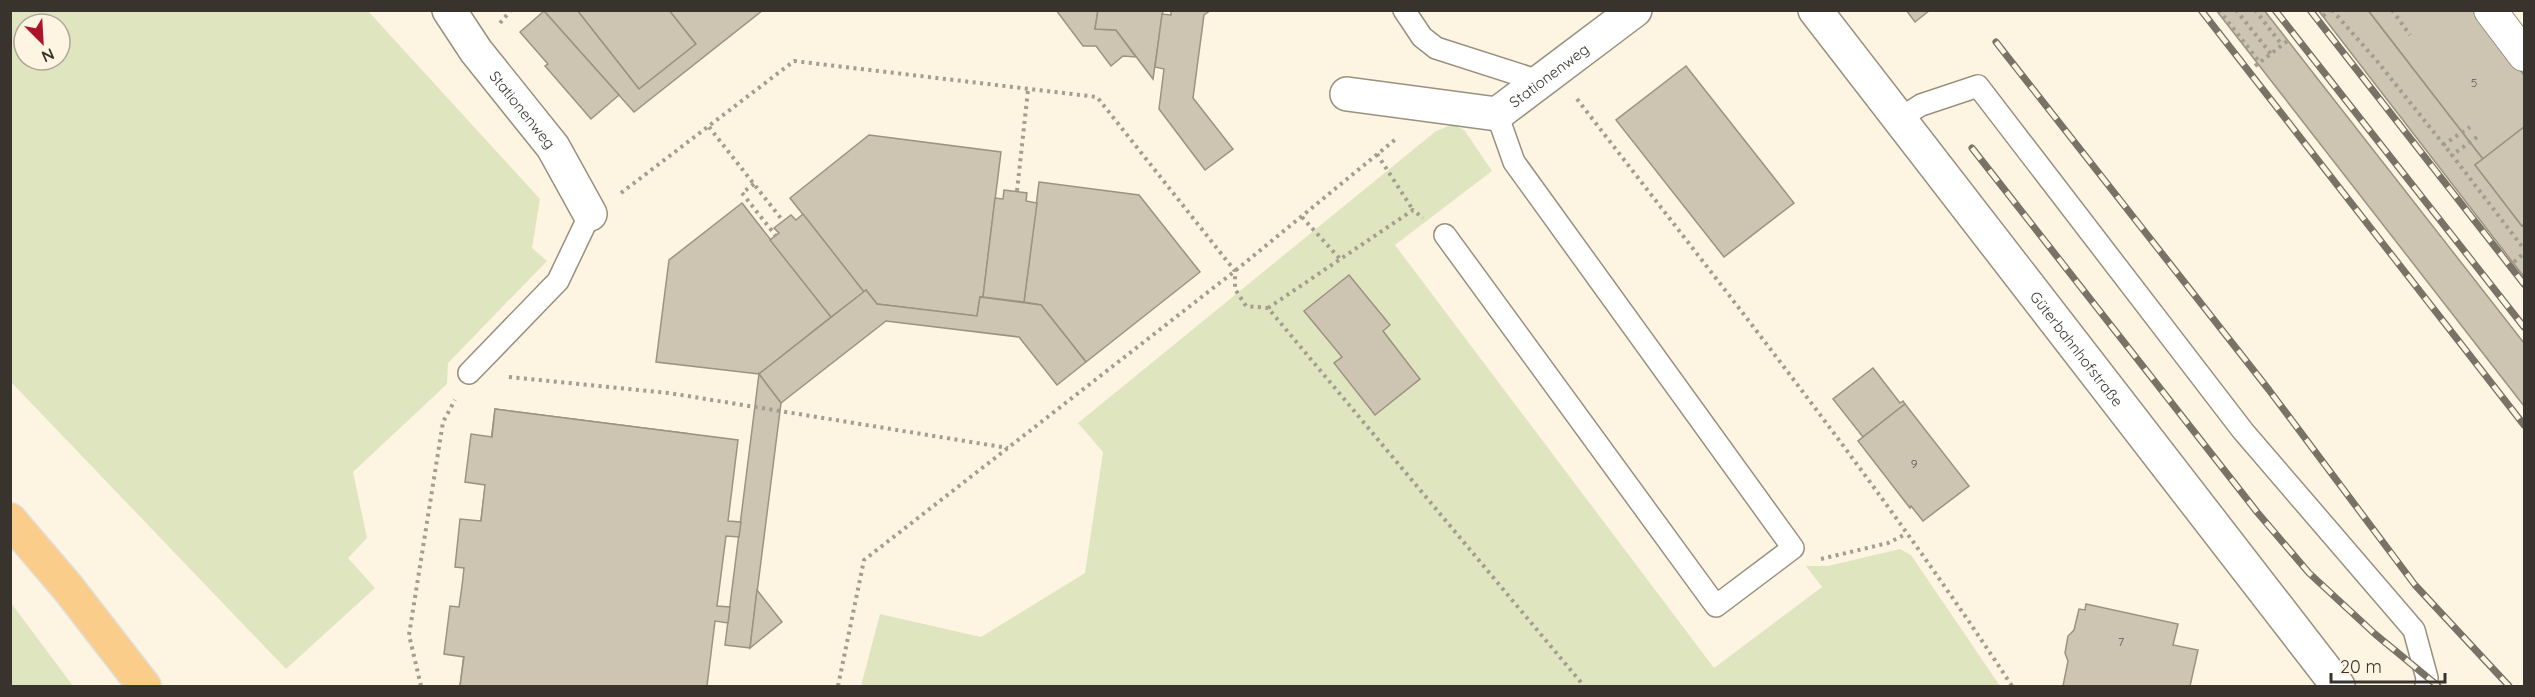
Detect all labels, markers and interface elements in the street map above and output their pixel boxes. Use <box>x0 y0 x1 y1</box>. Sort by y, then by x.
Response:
north arrow <box>12 12 72 72</box>
street label: Stationenweg <box>1505 39 1592 111</box>
text: N <box>39 44 58 67</box>
street label: Stationenweg <box>486 66 560 152</box>
house number: 5 <box>2471 75 2477 90</box>
street label: Güterbahnhofstraße <box>2026 287 2128 410</box>
house number: 9 <box>1911 456 1918 471</box>
house number: 7 <box>2118 634 2124 649</box>
scale bar <box>2331 646 2445 684</box>
text: 20 m <box>2340 655 2382 678</box>

